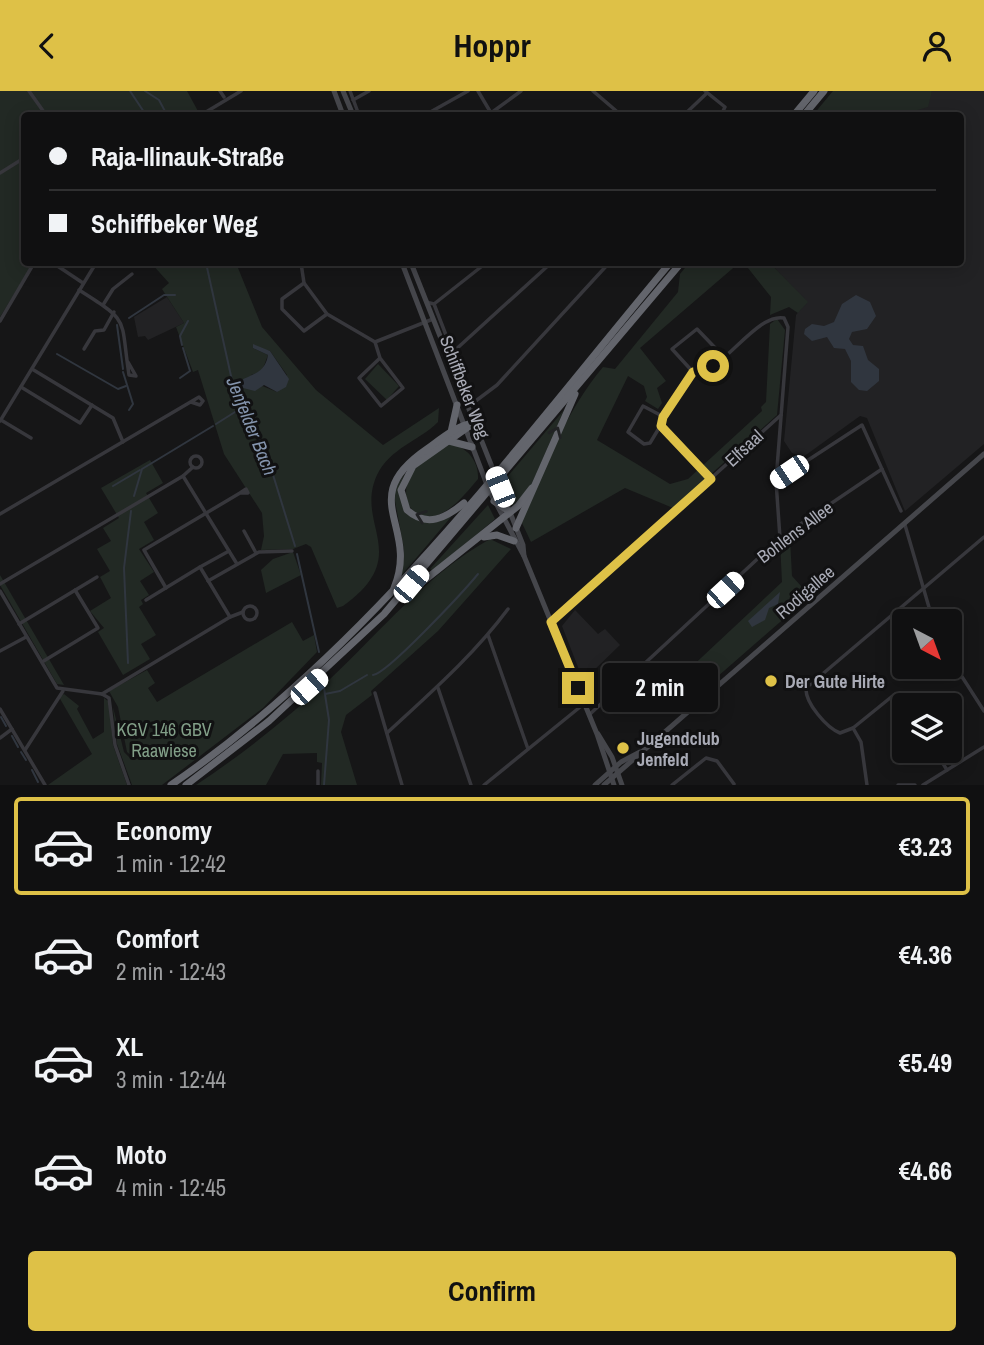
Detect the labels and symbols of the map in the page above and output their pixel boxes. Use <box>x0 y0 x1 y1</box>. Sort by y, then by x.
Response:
street label: Schiffbeker Weg <box>434 332 496 443</box>
route start <box>697 350 729 382</box>
water label: Jenfelder Bach <box>220 372 284 479</box>
street label: Elfsaal <box>719 424 769 472</box>
one-way arrow <box>548 427 562 439</box>
car <box>766 452 813 492</box>
car <box>483 464 518 510</box>
street label: Bohlens Allee <box>752 495 838 569</box>
one-way arrow <box>415 510 427 524</box>
street label: Rodigallee <box>770 559 840 625</box>
car <box>390 561 433 607</box>
car <box>703 568 748 612</box>
north arrow <box>892 609 962 679</box>
callout: 2 min <box>602 663 718 713</box>
car <box>287 665 332 709</box>
place label: Der Gute Hirte <box>785 669 885 694</box>
route end <box>562 672 594 704</box>
marker: Der Gute Hirte <box>763 673 779 689</box>
park label: KGV 146 GBV Raawiese <box>116 717 212 763</box>
place label: Jugendclub Jenfeld <box>637 726 720 772</box>
marker: Jugendclub Jenfeld <box>615 740 631 756</box>

